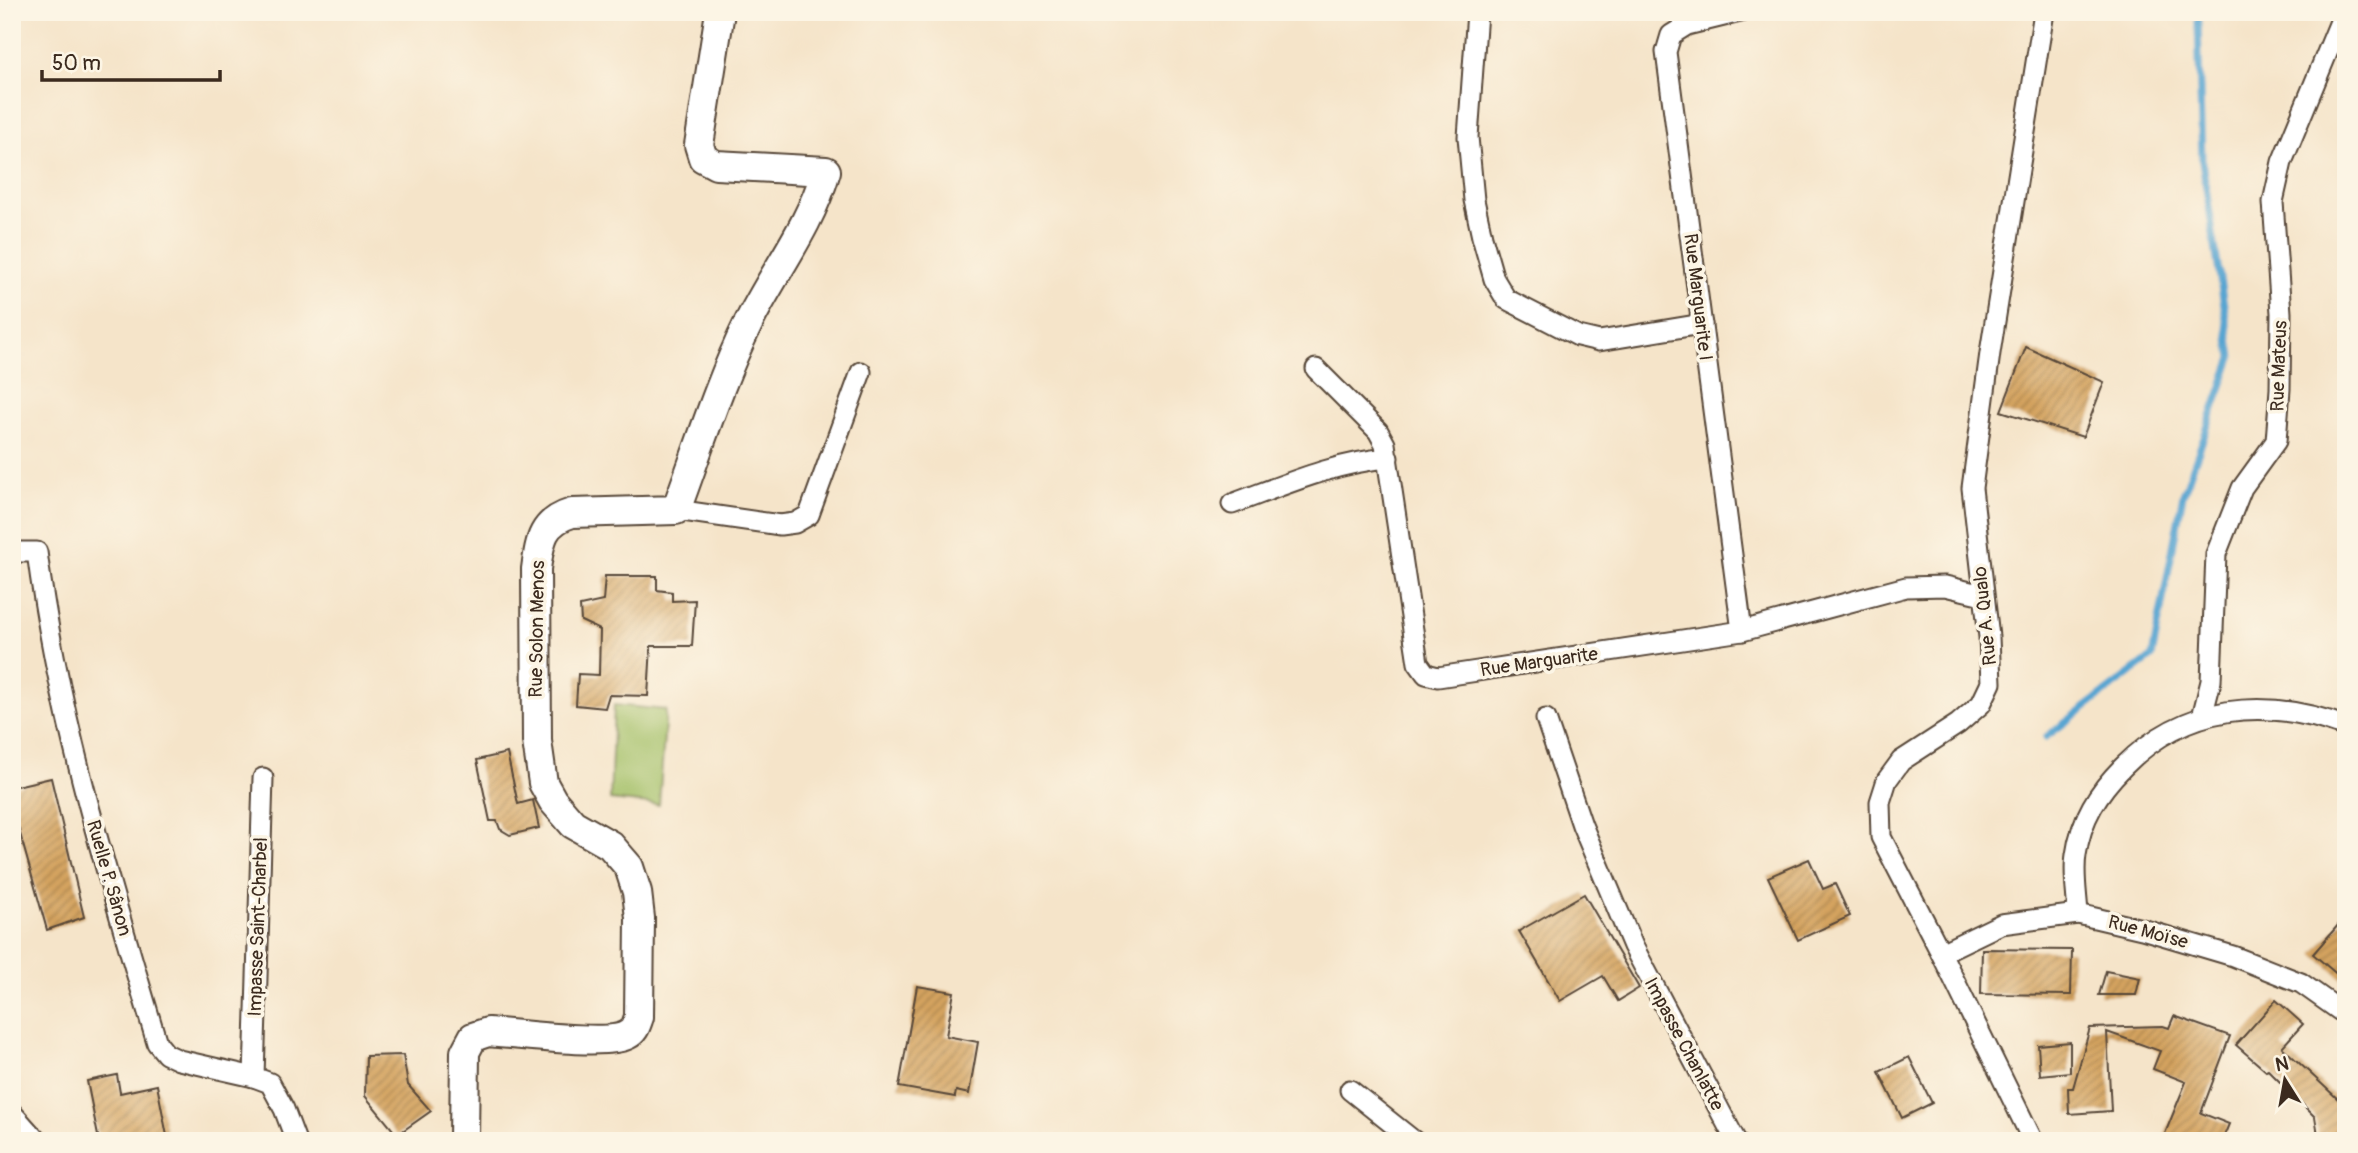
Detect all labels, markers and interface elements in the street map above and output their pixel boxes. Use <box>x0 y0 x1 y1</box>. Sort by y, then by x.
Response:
scale bar <box>42 38 220 82</box>
text: 50 m <box>52 50 101 77</box>
street label: Rue Marguarite I <box>1678 232 1718 362</box>
street label: Rue Mateus <box>2265 320 2293 412</box>
street label: Rue Solon Menos <box>524 560 550 698</box>
street label: Rue A. Qualo <box>1968 565 2002 667</box>
street label: Rue Marguarite <box>1479 642 1600 682</box>
street label: Ruelle P. Sânon <box>81 817 137 939</box>
street label: Impasse Saint-Charbel <box>243 837 273 1017</box>
street label: Rue Moïse <box>2105 910 2191 954</box>
street label: Impasse Chanlatte <box>1639 973 1730 1115</box>
north arrow <box>2250 1044 2320 1114</box>
text: N <box>2273 1051 2291 1077</box>

